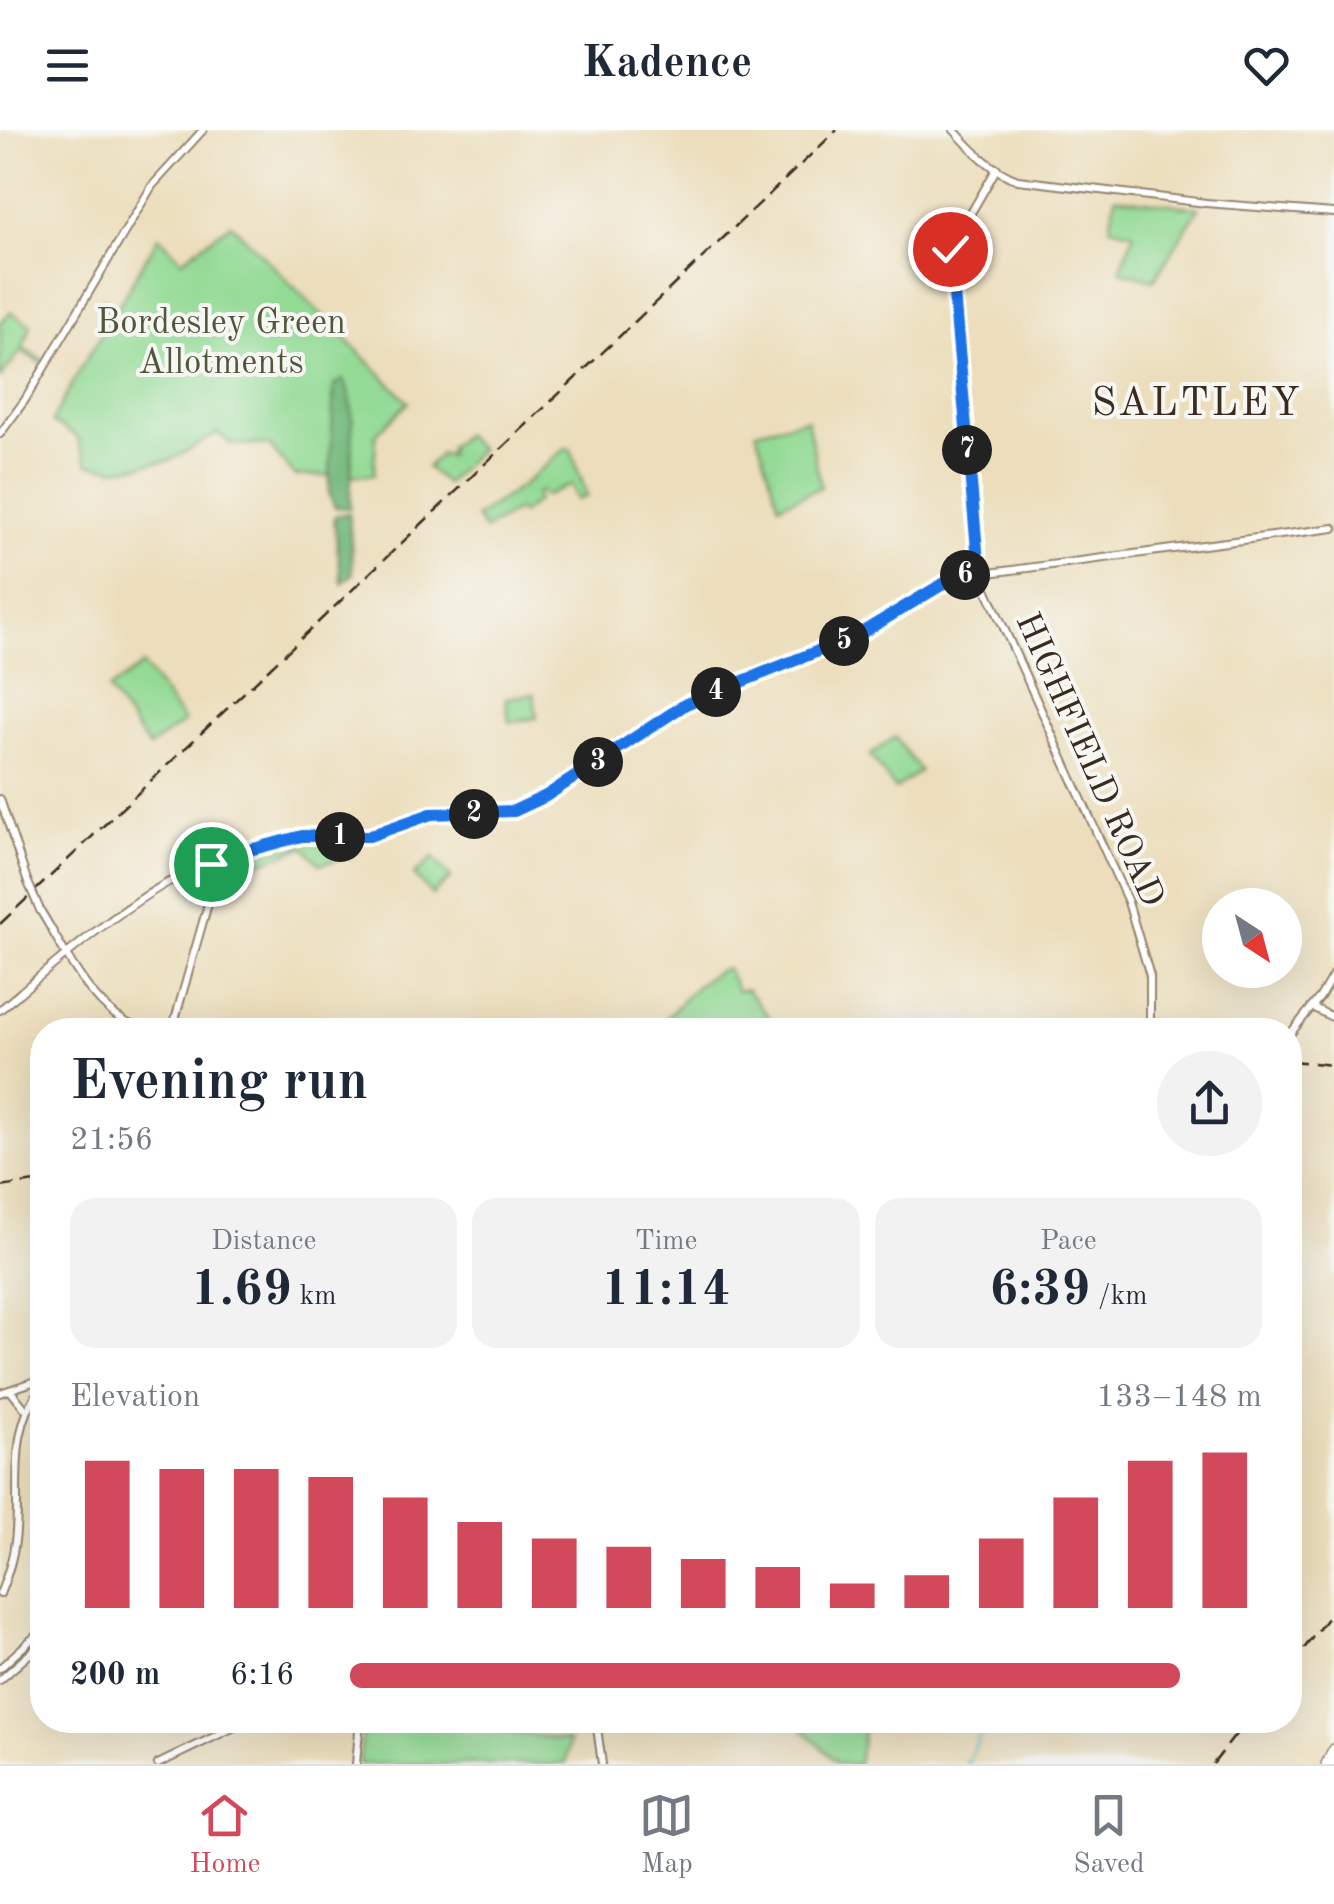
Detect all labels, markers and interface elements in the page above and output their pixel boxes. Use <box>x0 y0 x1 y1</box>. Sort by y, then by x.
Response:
icon: menu <box>40 38 95 93</box>
icon: heart <box>1239 38 1294 93</box>
text: Kadence <box>582 42 752 87</box>
pin <box>908 207 993 292</box>
icon: check <box>923 222 978 277</box>
park label: Bordesley Green Allotments <box>96 306 346 381</box>
district label: SALTLEY <box>1092 385 1302 425</box>
pin: 7 <box>942 425 992 475</box>
text: 7 <box>959 436 975 464</box>
pin: 6 <box>940 550 990 600</box>
text: 6 <box>957 561 973 589</box>
street label: HIGHFIELD ROAD <box>1008 608 1170 912</box>
pin: 5 <box>819 616 869 666</box>
text: 5 <box>836 627 852 655</box>
pin: 4 <box>691 667 741 717</box>
text: 4 <box>708 678 724 706</box>
pin: 3 <box>573 737 623 787</box>
text: 3 <box>590 748 606 776</box>
pin: 2 <box>449 789 499 839</box>
text: 2 <box>466 800 482 828</box>
pin: 1 <box>315 812 365 862</box>
pin <box>169 822 254 907</box>
text: 1 <box>332 823 348 851</box>
icon: arrive <box>184 837 239 892</box>
north arrow <box>1202 888 1302 988</box>
map controls <box>1202 888 1302 988</box>
button: share <box>1157 1051 1262 1156</box>
text: Evening run <box>70 1056 368 1111</box>
text: 21:56 <box>70 1125 153 1157</box>
text: Distance <box>211 1228 316 1256</box>
text: Time <box>635 1228 697 1256</box>
text: Pace <box>1040 1228 1097 1256</box>
text: 1.69 <box>191 1266 292 1316</box>
text: 11:14 <box>601 1266 731 1316</box>
text: 6:39 <box>989 1266 1090 1316</box>
text: km <box>292 1283 336 1311</box>
text: /km <box>1090 1283 1147 1311</box>
text: Elevation <box>70 1382 200 1414</box>
text: 133–148 m <box>1096 1382 1262 1414</box>
text: 200 m <box>70 1660 160 1692</box>
text: 6:16 <box>230 1660 295 1692</box>
tab: Home <box>189 1788 261 1883</box>
tab: Map <box>639 1788 694 1883</box>
tab: Saved <box>1073 1788 1145 1883</box>

